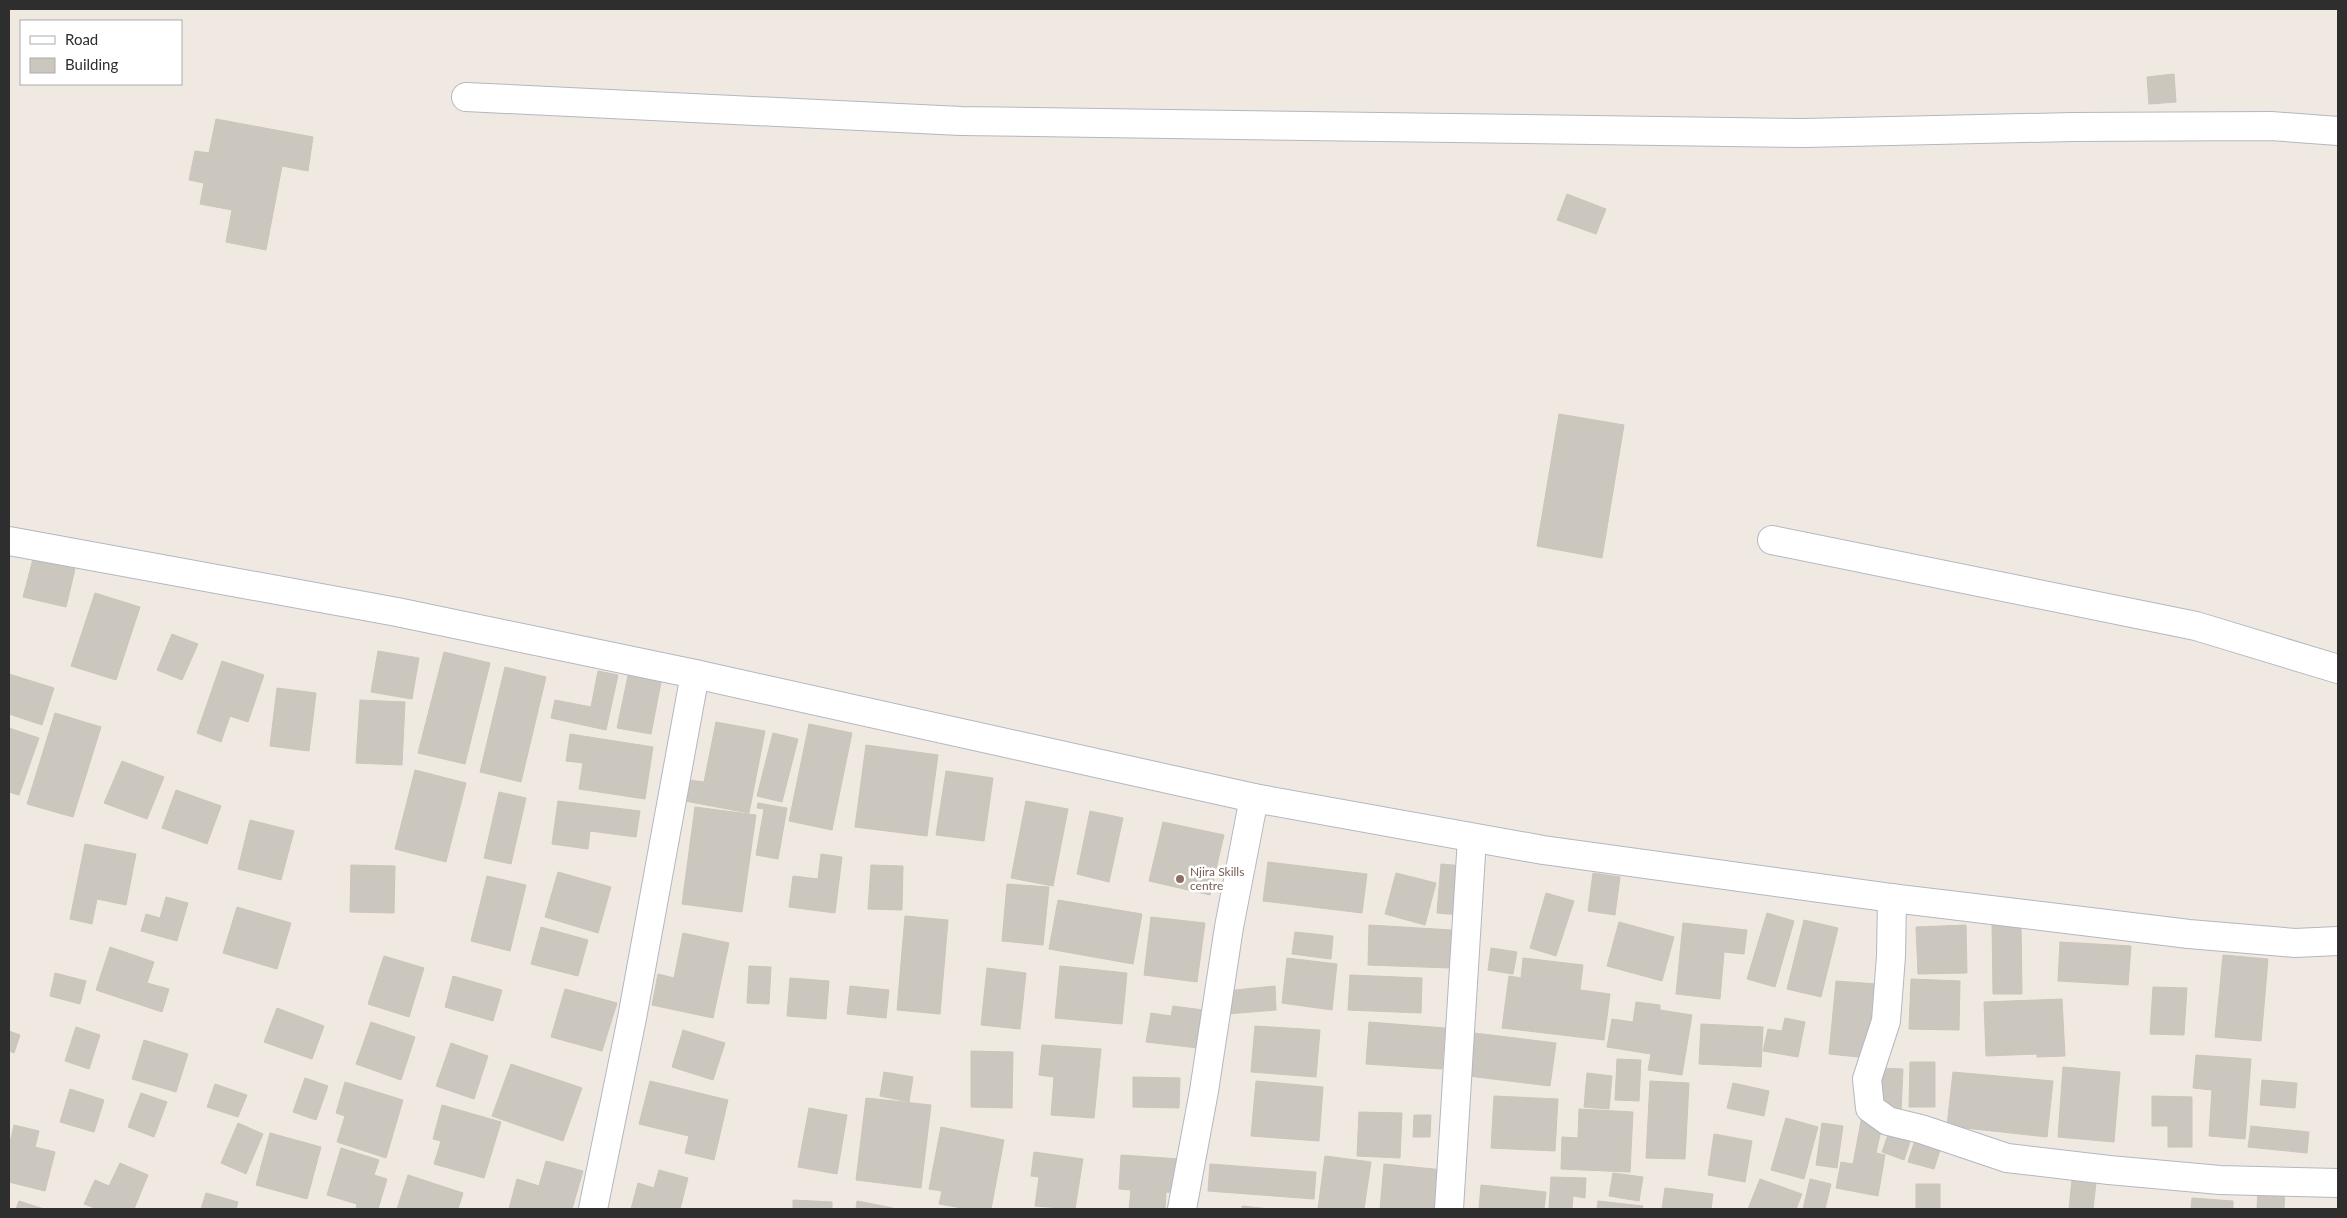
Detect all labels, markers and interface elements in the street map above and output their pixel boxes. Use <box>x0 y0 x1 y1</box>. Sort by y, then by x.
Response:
legend <box>20 20 182 85</box>
text: Road <box>65 30 98 48</box>
text: Building <box>65 55 118 73</box>
place label: Njira Skills centre <box>1190 864 1244 893</box>
marker: Njira Skills centre <box>1174 873 1186 885</box>

